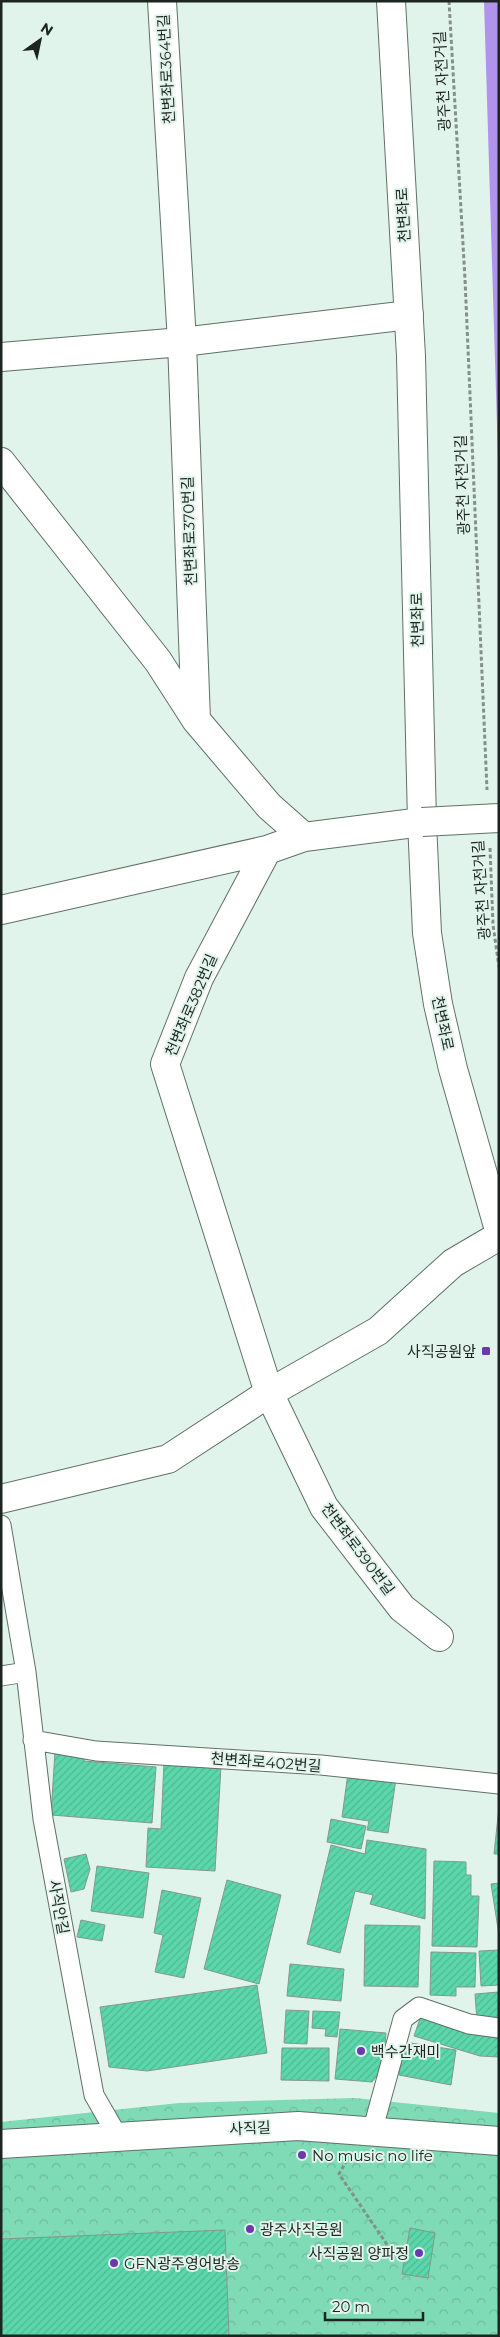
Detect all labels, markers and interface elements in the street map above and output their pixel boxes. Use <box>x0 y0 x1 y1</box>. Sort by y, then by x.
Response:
street label: 천변좌로364번길 <box>154 13 178 125</box>
north arrow <box>15 15 65 65</box>
text: N <box>37 18 57 40</box>
street label: 광주천 자전거길 <box>430 30 454 132</box>
street label: 천변좌로 <box>392 187 414 243</box>
street label: 광주천 자전거길 <box>451 434 473 536</box>
street label: 천변좌로370번길 <box>178 476 200 586</box>
street label: 천변좌로 <box>407 592 427 648</box>
street label: 광주천 자전거길 <box>468 839 494 941</box>
street label: 천변좌로382번길 <box>161 951 221 1059</box>
street label: 천변좌로 <box>428 994 458 1052</box>
place label: 사직공원앞 <box>407 1342 476 1361</box>
marker: 사직공원앞 <box>480 1345 492 1357</box>
street label: 천변좌로390번길 <box>317 1499 399 1599</box>
street label: 천변좌로402번길 <box>210 1749 322 1775</box>
street label: 사직안길 <box>45 1878 73 1936</box>
place label: 백수간재미 <box>371 2042 440 2061</box>
marker: 백수간재미 <box>355 2045 367 2057</box>
street label: 사직길 <box>229 2117 271 2139</box>
place label: No music no life <box>312 2146 433 2165</box>
marker: No music no life <box>296 2149 308 2161</box>
place label: 광주사직공원 <box>260 2220 343 2239</box>
marker: 광주사직공원 <box>244 2223 256 2235</box>
place label: 사직공원 양파정 <box>308 2244 409 2263</box>
marker: 사직공원 양파정 <box>413 2247 425 2259</box>
place label: GFN광주영어방송 <box>124 2254 240 2273</box>
marker: GFN광주영어방송 <box>108 2257 120 2269</box>
scale bar <box>325 2290 422 2322</box>
text: 20 m <box>332 2297 370 2316</box>

